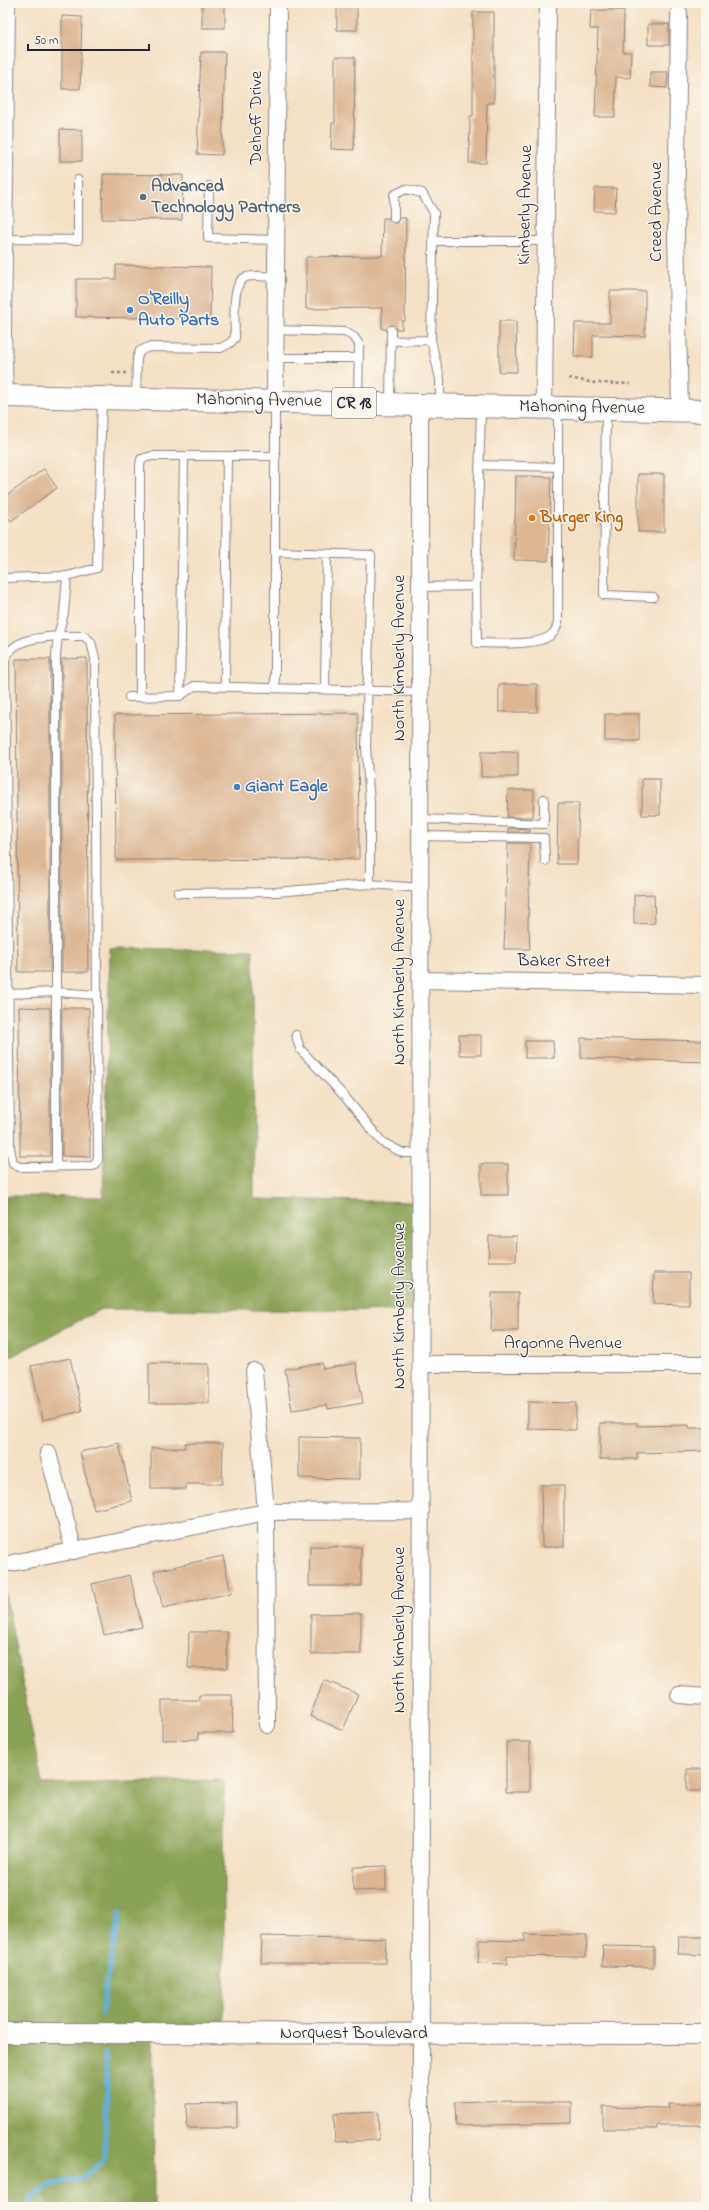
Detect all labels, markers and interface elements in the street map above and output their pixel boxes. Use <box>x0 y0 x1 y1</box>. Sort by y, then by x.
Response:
scale bar <box>28 26 149 52</box>
text: 50 m <box>34 32 58 50</box>
street label: Dehoff Drive <box>244 70 270 166</box>
street label: Kimberly Avenue <box>512 144 540 265</box>
street label: Creed Avenue <box>644 161 670 262</box>
place label: Advanced Technology Partners <box>151 174 301 222</box>
marker: Advanced Technology Partners <box>138 192 148 202</box>
place label: O'Reilly Auto Parts <box>138 287 219 334</box>
marker: O'Reilly Auto Parts <box>125 305 135 315</box>
street label: Mahoning Avenue <box>196 387 323 416</box>
road number: CR 18 <box>332 388 376 418</box>
street label: Mahoning Avenue <box>519 394 646 423</box>
place label: Burger King <box>539 505 623 532</box>
marker: Burger King <box>527 513 537 523</box>
street label: North Kimberly Avenue <box>387 574 413 741</box>
place label: Giant Eagle <box>245 774 329 801</box>
marker: Giant Eagle <box>232 782 242 792</box>
street label: North Kimberly Avenue <box>387 898 413 1065</box>
street label: Baker Street <box>516 948 611 976</box>
street label: North Kimberly Avenue <box>387 1222 413 1389</box>
street label: Argonne Avenue <box>504 1331 623 1358</box>
street label: North Kimberly Avenue <box>387 1546 413 1713</box>
street label: Norquest Boulevard <box>280 2021 428 2047</box>

